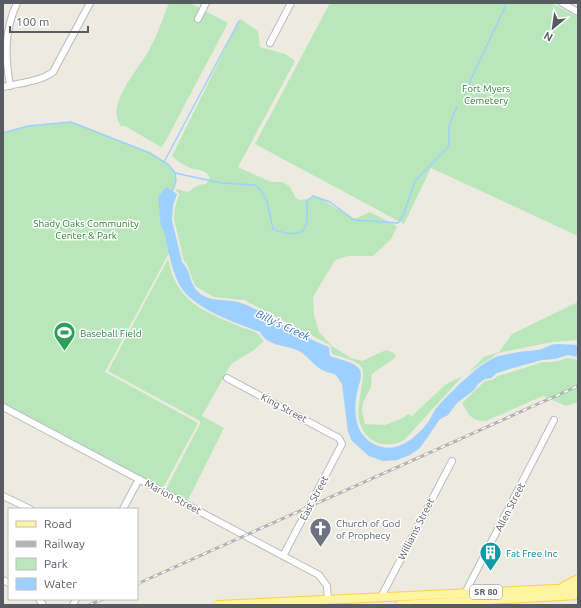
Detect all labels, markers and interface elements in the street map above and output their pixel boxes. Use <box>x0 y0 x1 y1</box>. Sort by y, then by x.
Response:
scale bar <box>10 8 88 34</box>
north arrow <box>533 8 573 48</box>
text: 100 m <box>16 15 49 28</box>
text: N <box>542 30 555 44</box>
park label: Fort Myers Cemetery <box>462 83 510 106</box>
park label: Shady Oaks Community Center & Park <box>33 218 139 241</box>
water label: Billy's Creek <box>254 307 312 343</box>
sports icon: Baseball Field <box>52 320 78 353</box>
place label: Baseball Field <box>80 328 142 339</box>
street label: King Street <box>259 391 309 425</box>
street label: East Street <box>298 474 330 522</box>
street label: Marion Street <box>143 478 203 516</box>
street label: Allen Street <box>493 481 527 533</box>
street label: Williams Street <box>396 496 436 562</box>
legend <box>8 508 138 600</box>
church icon: Church of God of Prophecy <box>307 516 333 549</box>
text: Road <box>44 517 72 530</box>
place label: Church of God of Prophecy <box>336 518 400 541</box>
text: Railway <box>44 537 85 550</box>
building icon: Fat Free Inc <box>477 540 503 573</box>
place label: Fat Free Inc <box>506 548 558 559</box>
text: Park <box>44 557 68 570</box>
text: Water <box>44 577 77 590</box>
road number: SR 80 <box>470 585 502 599</box>

